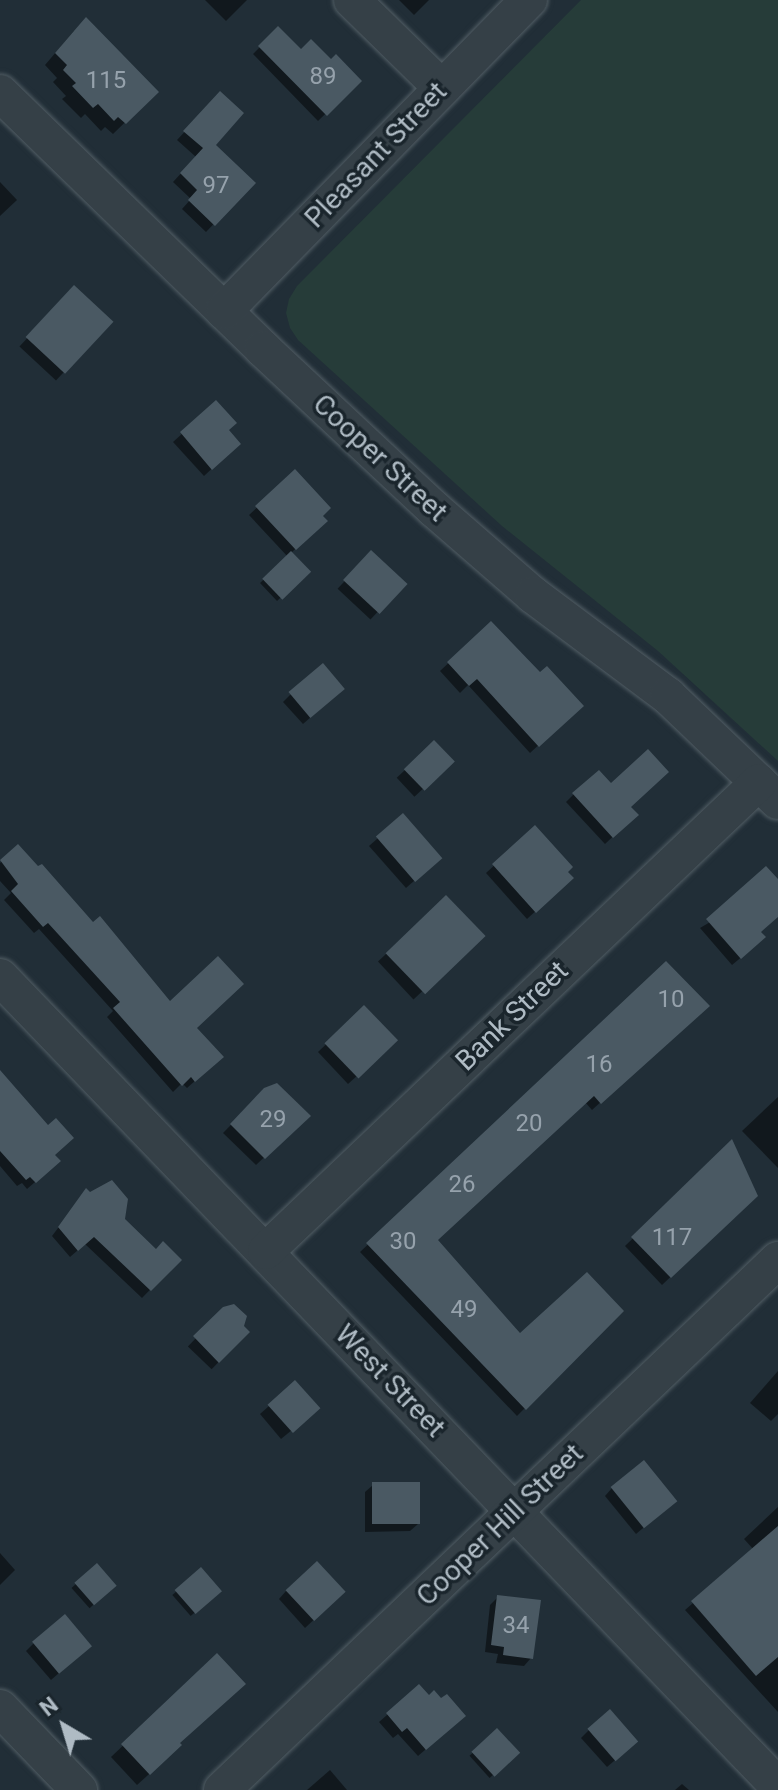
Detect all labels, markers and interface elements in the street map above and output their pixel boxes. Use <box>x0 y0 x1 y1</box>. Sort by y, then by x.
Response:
house number: 89 <box>310 63 336 91</box>
house number: 115 <box>86 67 126 95</box>
street label: Pleasant Street <box>298 75 454 235</box>
house number: 97 <box>203 172 229 200</box>
street label: Cooper Street <box>306 387 454 529</box>
street label: Bank Street <box>449 954 575 1078</box>
house number: 10 <box>658 986 684 1014</box>
house number: 16 <box>586 1051 612 1079</box>
house number: 29 <box>260 1106 286 1134</box>
house number: 20 <box>516 1110 542 1138</box>
house number: 26 <box>449 1171 475 1199</box>
house number: 117 <box>652 1224 692 1252</box>
house number: 30 <box>390 1228 416 1256</box>
house number: 49 <box>451 1296 477 1324</box>
street label: West Street <box>328 1318 452 1444</box>
street label: Cooper Hill Street <box>410 1437 590 1613</box>
house number: 34 <box>503 1612 529 1640</box>
north arrow <box>24 1686 104 1766</box>
text: N <box>35 1692 63 1721</box>

